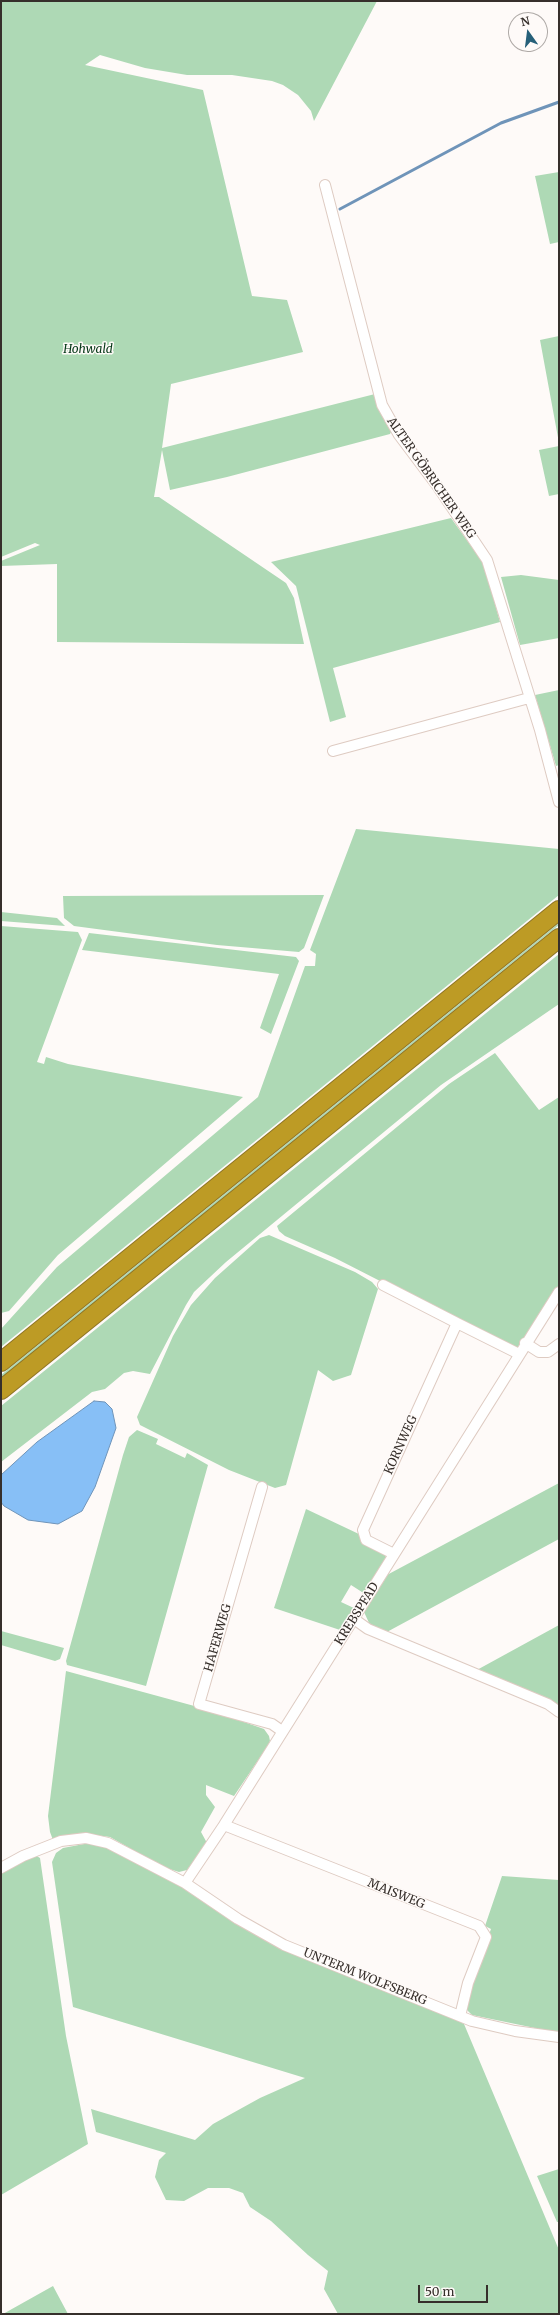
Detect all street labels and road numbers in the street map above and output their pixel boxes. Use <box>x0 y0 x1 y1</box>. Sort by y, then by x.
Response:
street label: ALTER GÖBRICHER WEG <box>384 415 478 541</box>
street label: KORNWEG <box>382 1413 420 1477</box>
street label: KREBSPFAD <box>332 1580 382 1648</box>
street label: HAFERWEG <box>201 1603 235 1673</box>
street label: MAISWEG <box>365 1876 427 1912</box>
street label: UNTERM WOLFSBERG <box>301 1946 429 2008</box>

